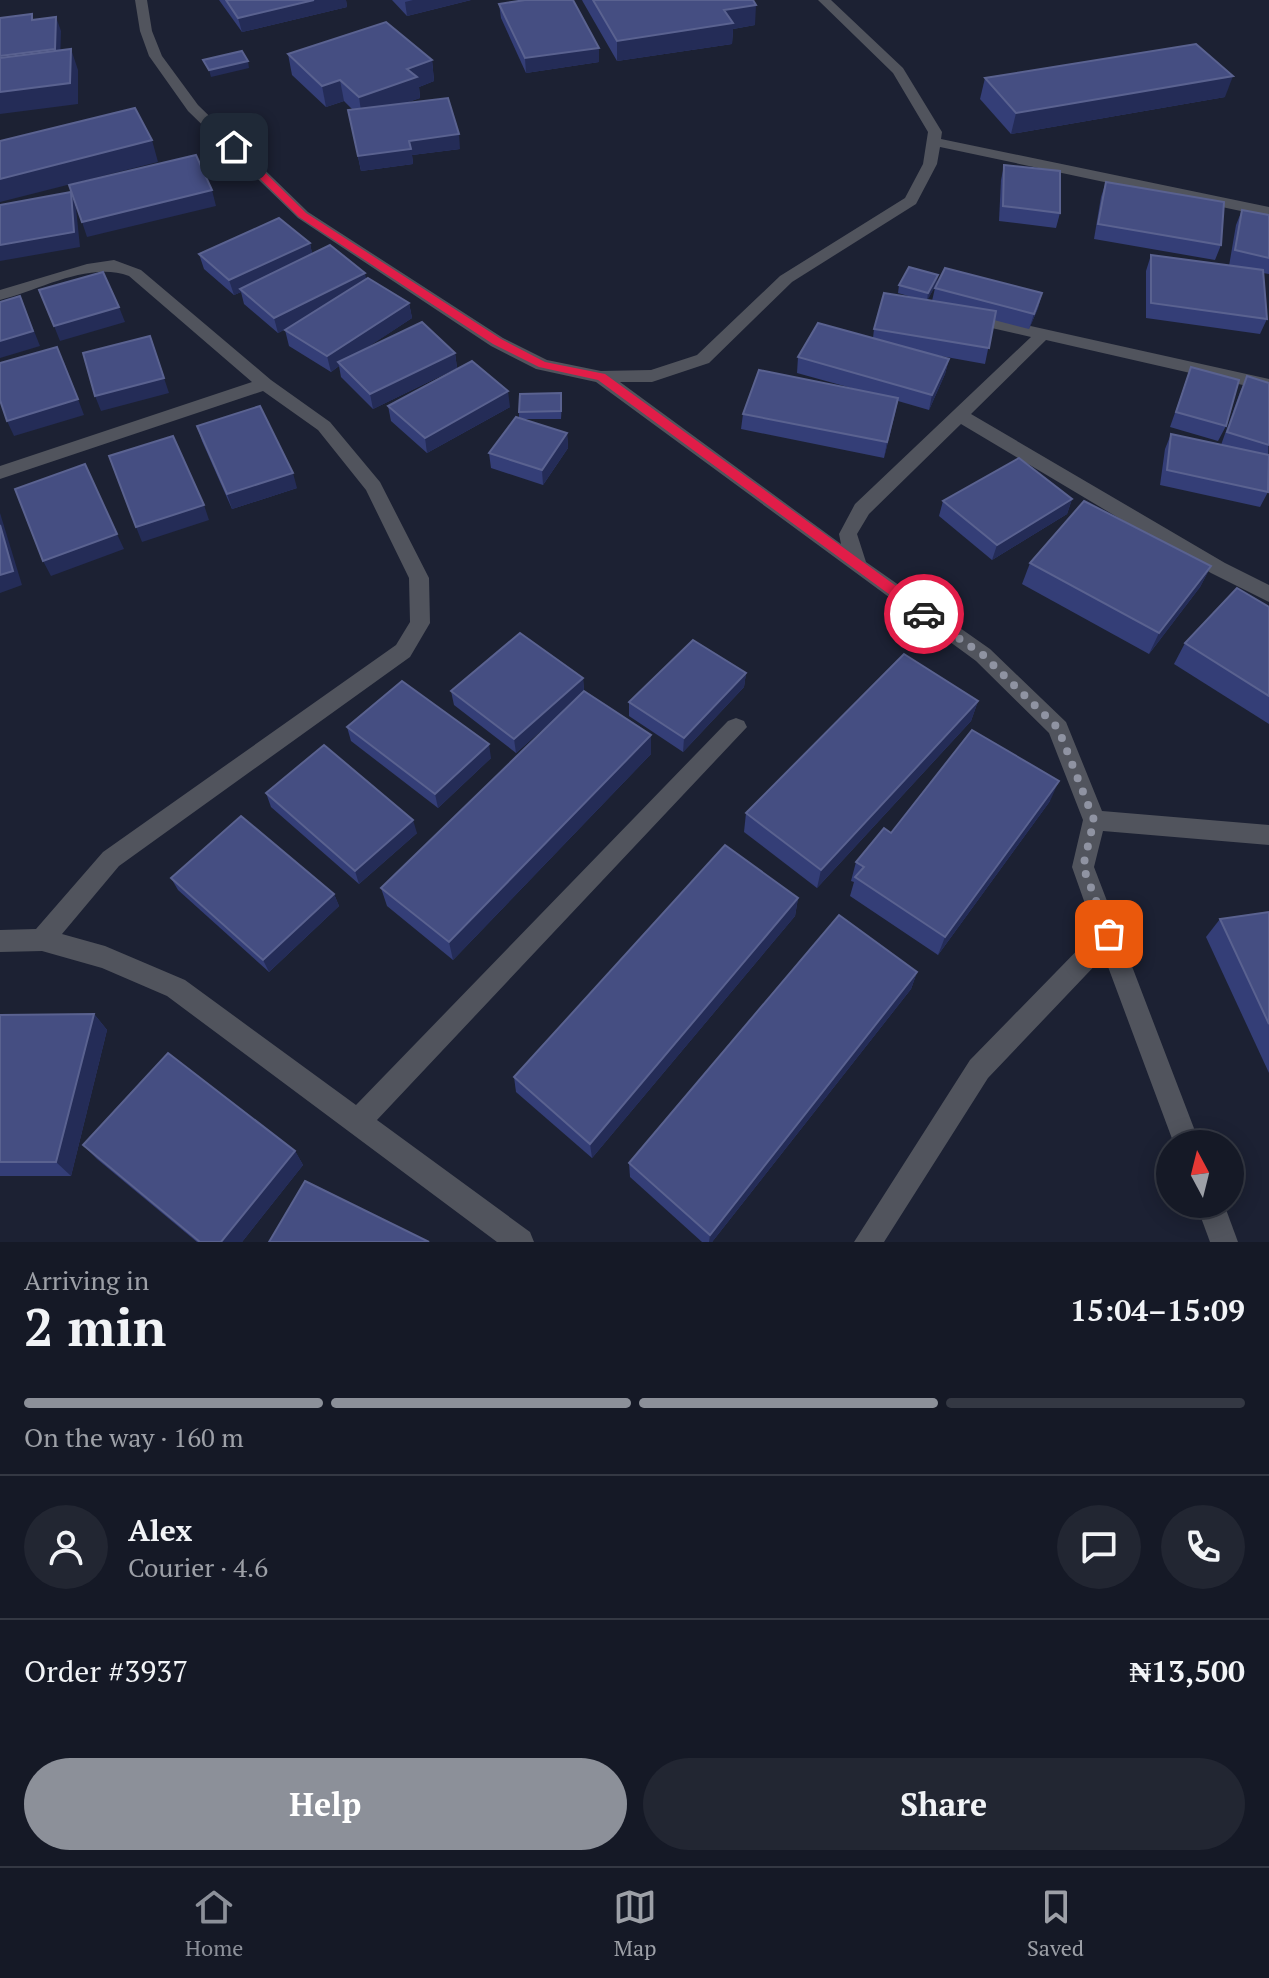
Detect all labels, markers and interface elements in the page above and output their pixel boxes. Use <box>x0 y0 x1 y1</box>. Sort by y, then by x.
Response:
pin <box>200 113 268 181</box>
icon: home <box>212 125 256 169</box>
courier <box>884 574 964 654</box>
icon: car <box>902 592 946 636</box>
pin <box>1075 900 1143 968</box>
icon: bag <box>1087 912 1131 956</box>
north arrow <box>1156 1130 1244 1218</box>
map controls <box>1156 1130 1244 1218</box>
text: Arriving in <box>24 1263 149 1297</box>
text: 15:04–15:09 <box>1070 1290 1245 1330</box>
text: 2 min <box>24 1292 166 1361</box>
text: On the way · 160 m <box>24 1420 244 1454</box>
button: person <box>24 1505 108 1589</box>
button: chat <box>1057 1505 1141 1589</box>
button: phone <box>1161 1505 1245 1589</box>
text: Alex <box>128 1510 192 1550</box>
text: Courier · 4.6 <box>128 1550 268 1584</box>
text: Order #3937 <box>24 1651 188 1691</box>
text: ₦13,500 <box>1129 1651 1245 1691</box>
button: Help <box>24 1758 627 1850</box>
button: Share <box>643 1758 1245 1850</box>
tab: Home <box>185 1885 243 1962</box>
tab: Map <box>613 1885 657 1962</box>
tab: Saved <box>1027 1885 1084 1962</box>

